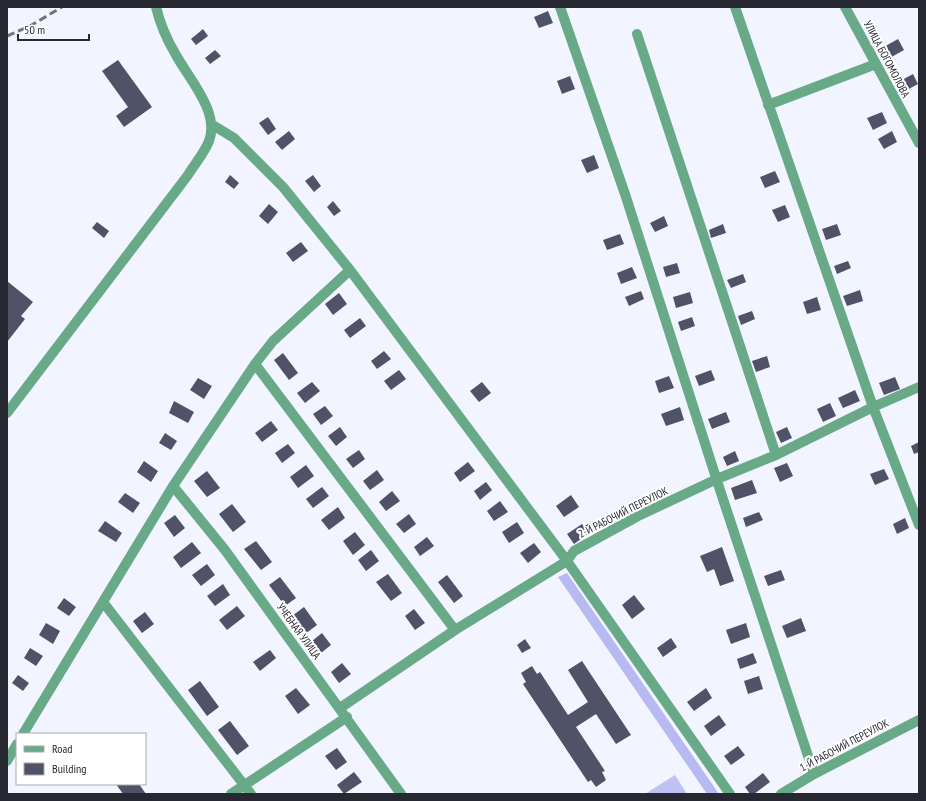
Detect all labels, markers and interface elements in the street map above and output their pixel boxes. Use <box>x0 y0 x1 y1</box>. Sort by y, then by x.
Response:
scale bar <box>18 16 89 42</box>
street label: УЛИЦА БОГОМОЛОВА <box>861 18 914 101</box>
text: 50 m <box>24 22 45 37</box>
street label: 2-Й РАБОЧИЙ ПЕРЕУЛОК <box>576 483 671 541</box>
street label: УЧЕБНАЯ УЛИЦА <box>274 600 324 662</box>
street label: 1-Й РАБОЧИЙ ПЕРЕУЛОК <box>797 715 891 774</box>
legend <box>16 733 146 785</box>
text: Road <box>52 741 72 756</box>
text: Building <box>52 761 87 776</box>

